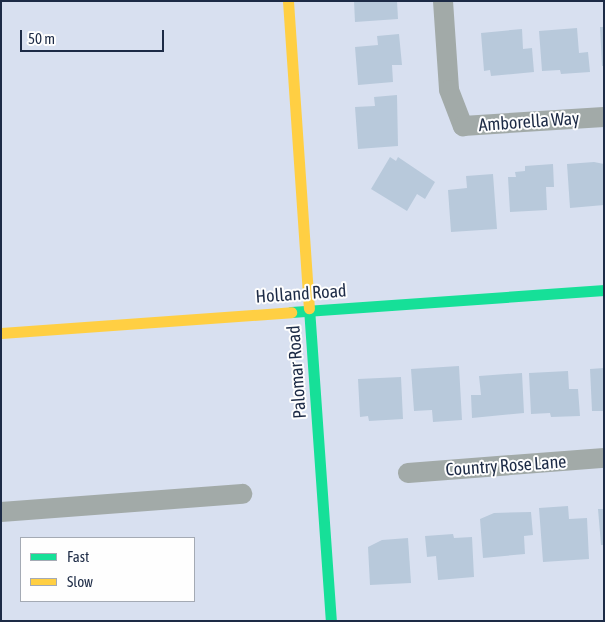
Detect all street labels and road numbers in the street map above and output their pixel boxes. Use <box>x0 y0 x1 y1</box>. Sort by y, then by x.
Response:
street label: Amborella Way <box>478 108 580 136</box>
street label: Holland Road <box>255 280 347 308</box>
street label: Palomar Road <box>283 325 311 419</box>
street label: Country Rose Lane <box>445 451 567 481</box>

